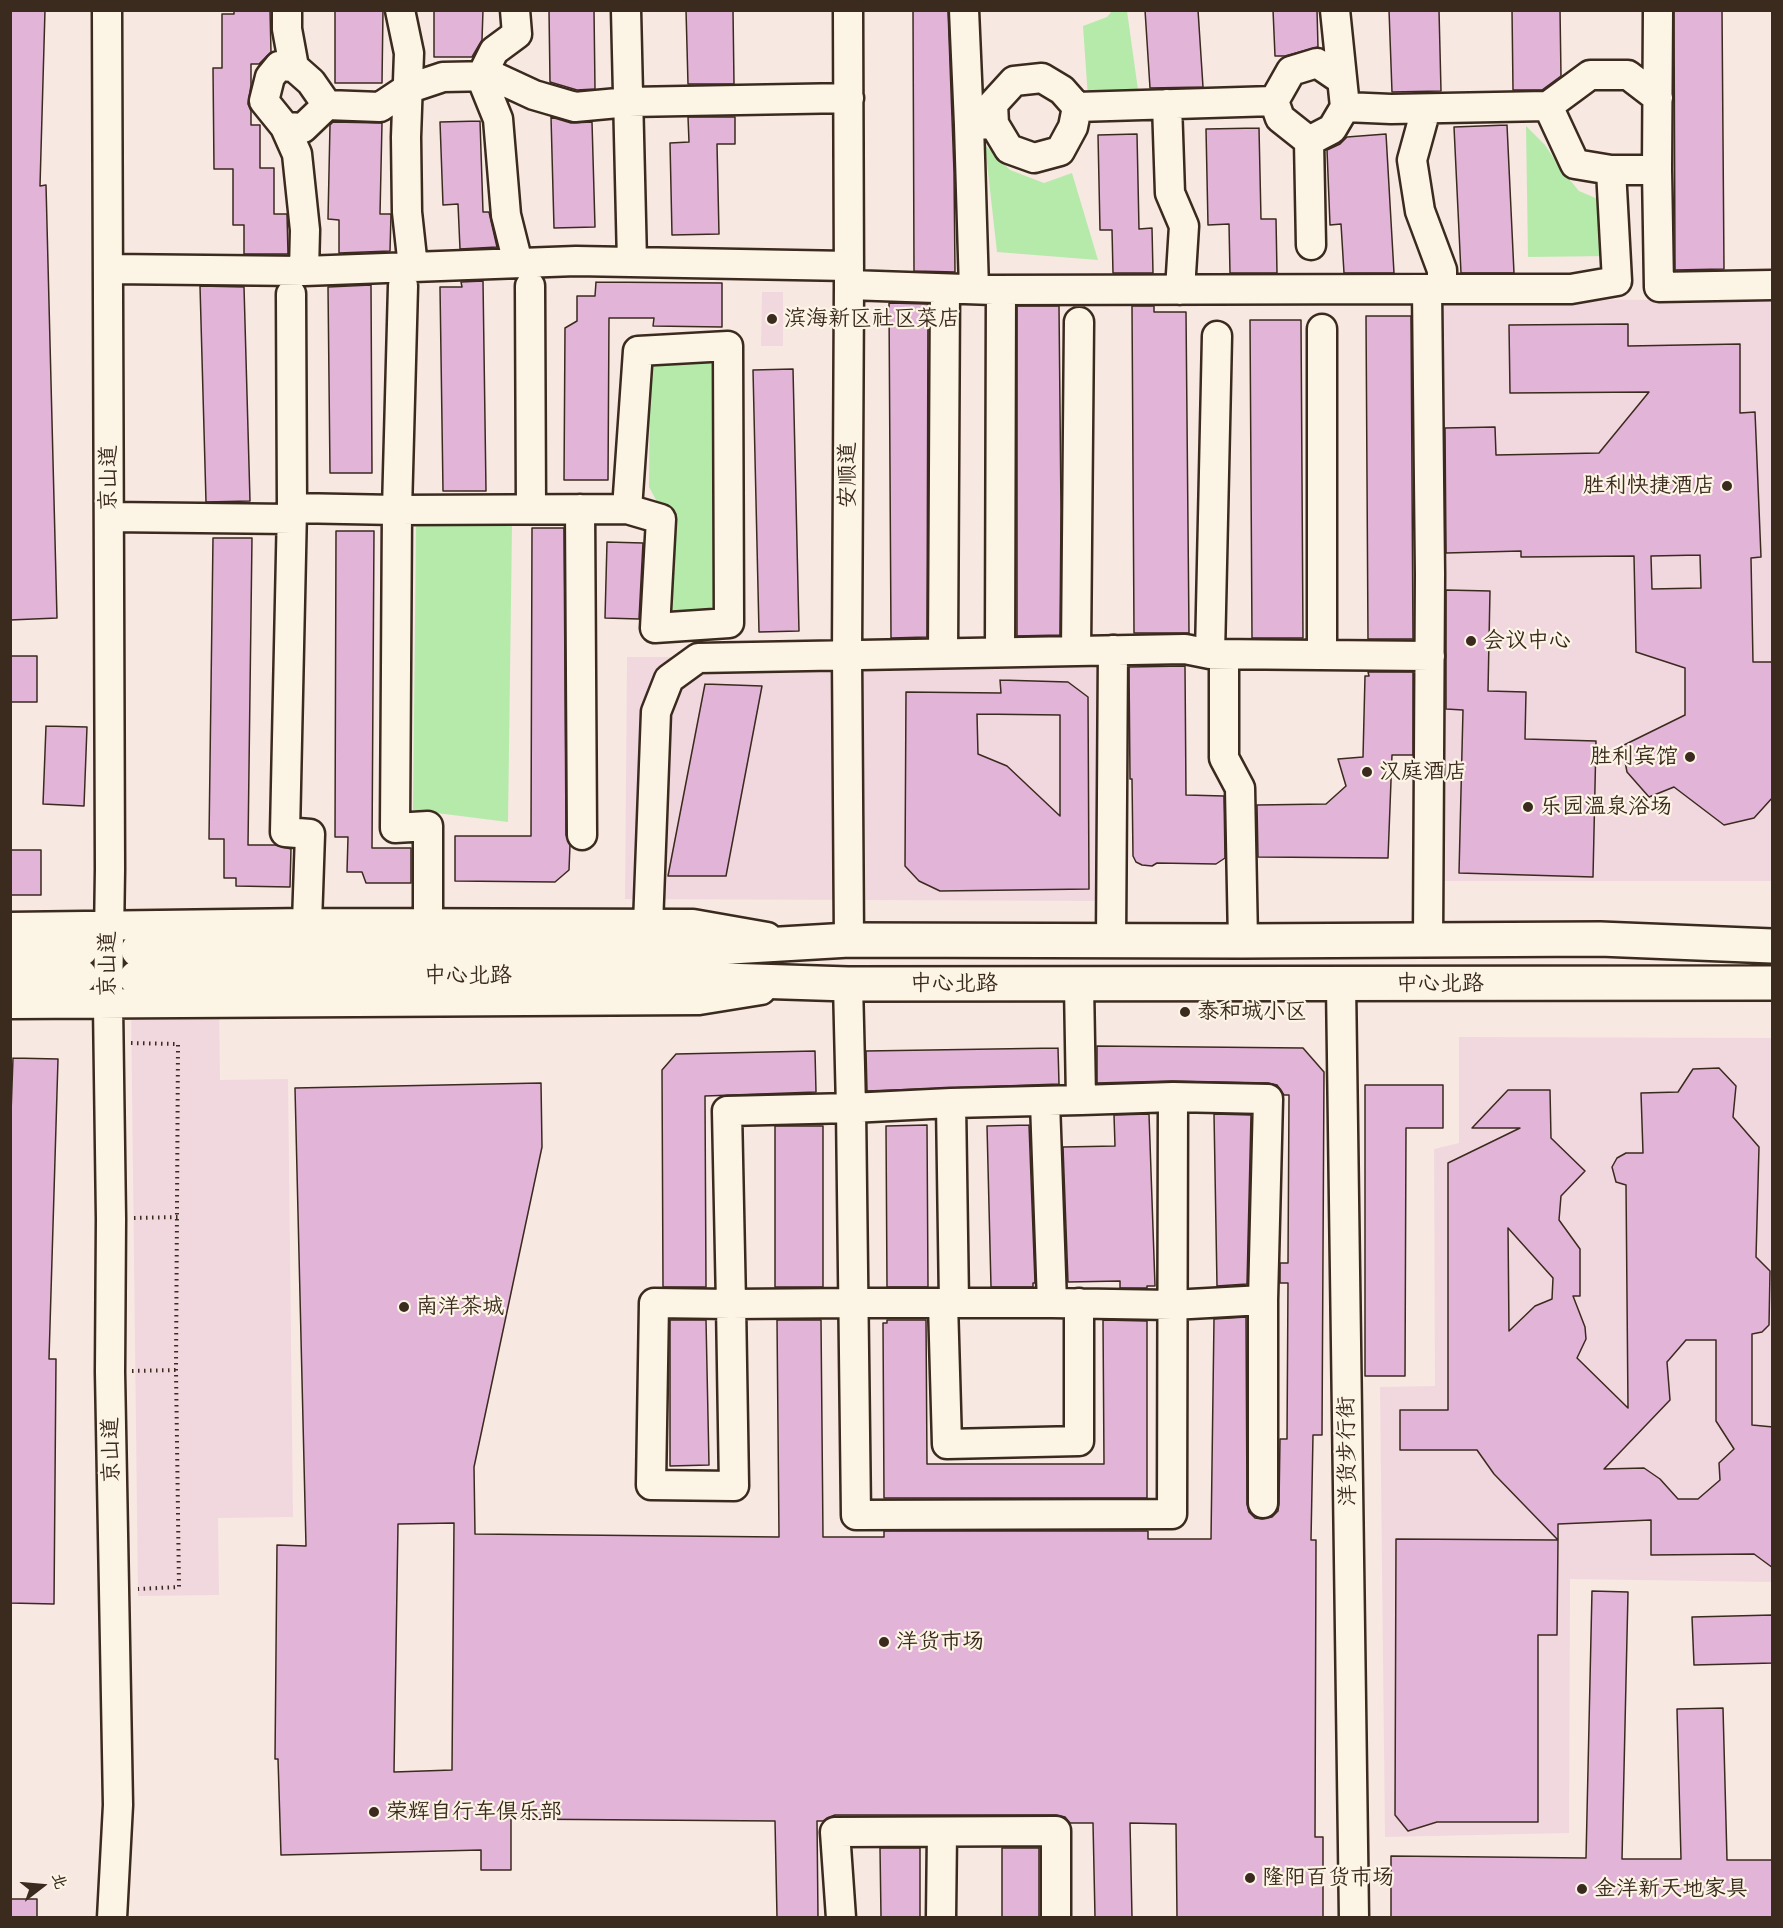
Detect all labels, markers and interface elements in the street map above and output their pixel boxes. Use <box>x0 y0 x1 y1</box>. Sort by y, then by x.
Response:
place label: 滨海新区社区菜店 <box>784 306 960 332</box>
marker: 滨海新区社区菜店 <box>765 312 779 326</box>
street label: 安顺道 <box>835 442 861 508</box>
street label: 京山道 <box>96 445 122 511</box>
place label: 胜利快捷酒店 <box>1583 473 1715 499</box>
marker: 胜利快捷酒店 <box>1720 479 1734 493</box>
place label: 会议中心 <box>1483 628 1571 654</box>
marker: 会议中心 <box>1464 634 1478 648</box>
place label: 胜利宾馆 <box>1590 744 1678 770</box>
marker: 胜利宾馆 <box>1683 750 1697 764</box>
place label: 汉庭酒店 <box>1379 759 1467 785</box>
marker: 汉庭酒店 <box>1360 765 1374 779</box>
place label: 乐园温泉浴场 <box>1540 794 1672 820</box>
marker: 乐园温泉浴场 <box>1521 800 1535 814</box>
street label: 京山道 <box>95 931 121 997</box>
street label: 中心北路 <box>424 963 512 989</box>
street label: 中心北路 <box>910 971 998 997</box>
street label: 中心北路 <box>1396 971 1484 997</box>
place label: 泰和城小区 <box>1197 999 1307 1025</box>
marker: 泰和城小区 <box>1178 1005 1192 1019</box>
place label: 南洋茶城 <box>416 1294 504 1320</box>
marker: 南洋茶城 <box>397 1300 411 1314</box>
street label: 洋货步行街 <box>1334 1396 1362 1506</box>
street label: 京山道 <box>98 1417 126 1483</box>
place label: 洋货市场 <box>896 1629 984 1655</box>
marker: 洋货市场 <box>877 1635 891 1649</box>
place label: 荣辉自行车俱乐部 <box>386 1799 562 1825</box>
marker: 荣辉自行车俱乐部 <box>367 1805 381 1819</box>
north arrow <box>12 1856 72 1916</box>
place label: 隆阳百货市场 <box>1262 1865 1394 1891</box>
text: 北 <box>44 1869 76 1893</box>
marker: 隆阳百货市场 <box>1243 1871 1257 1885</box>
place label: 金洋新天地家具 <box>1594 1876 1748 1902</box>
marker: 金洋新天地家具 <box>1575 1882 1589 1896</box>

